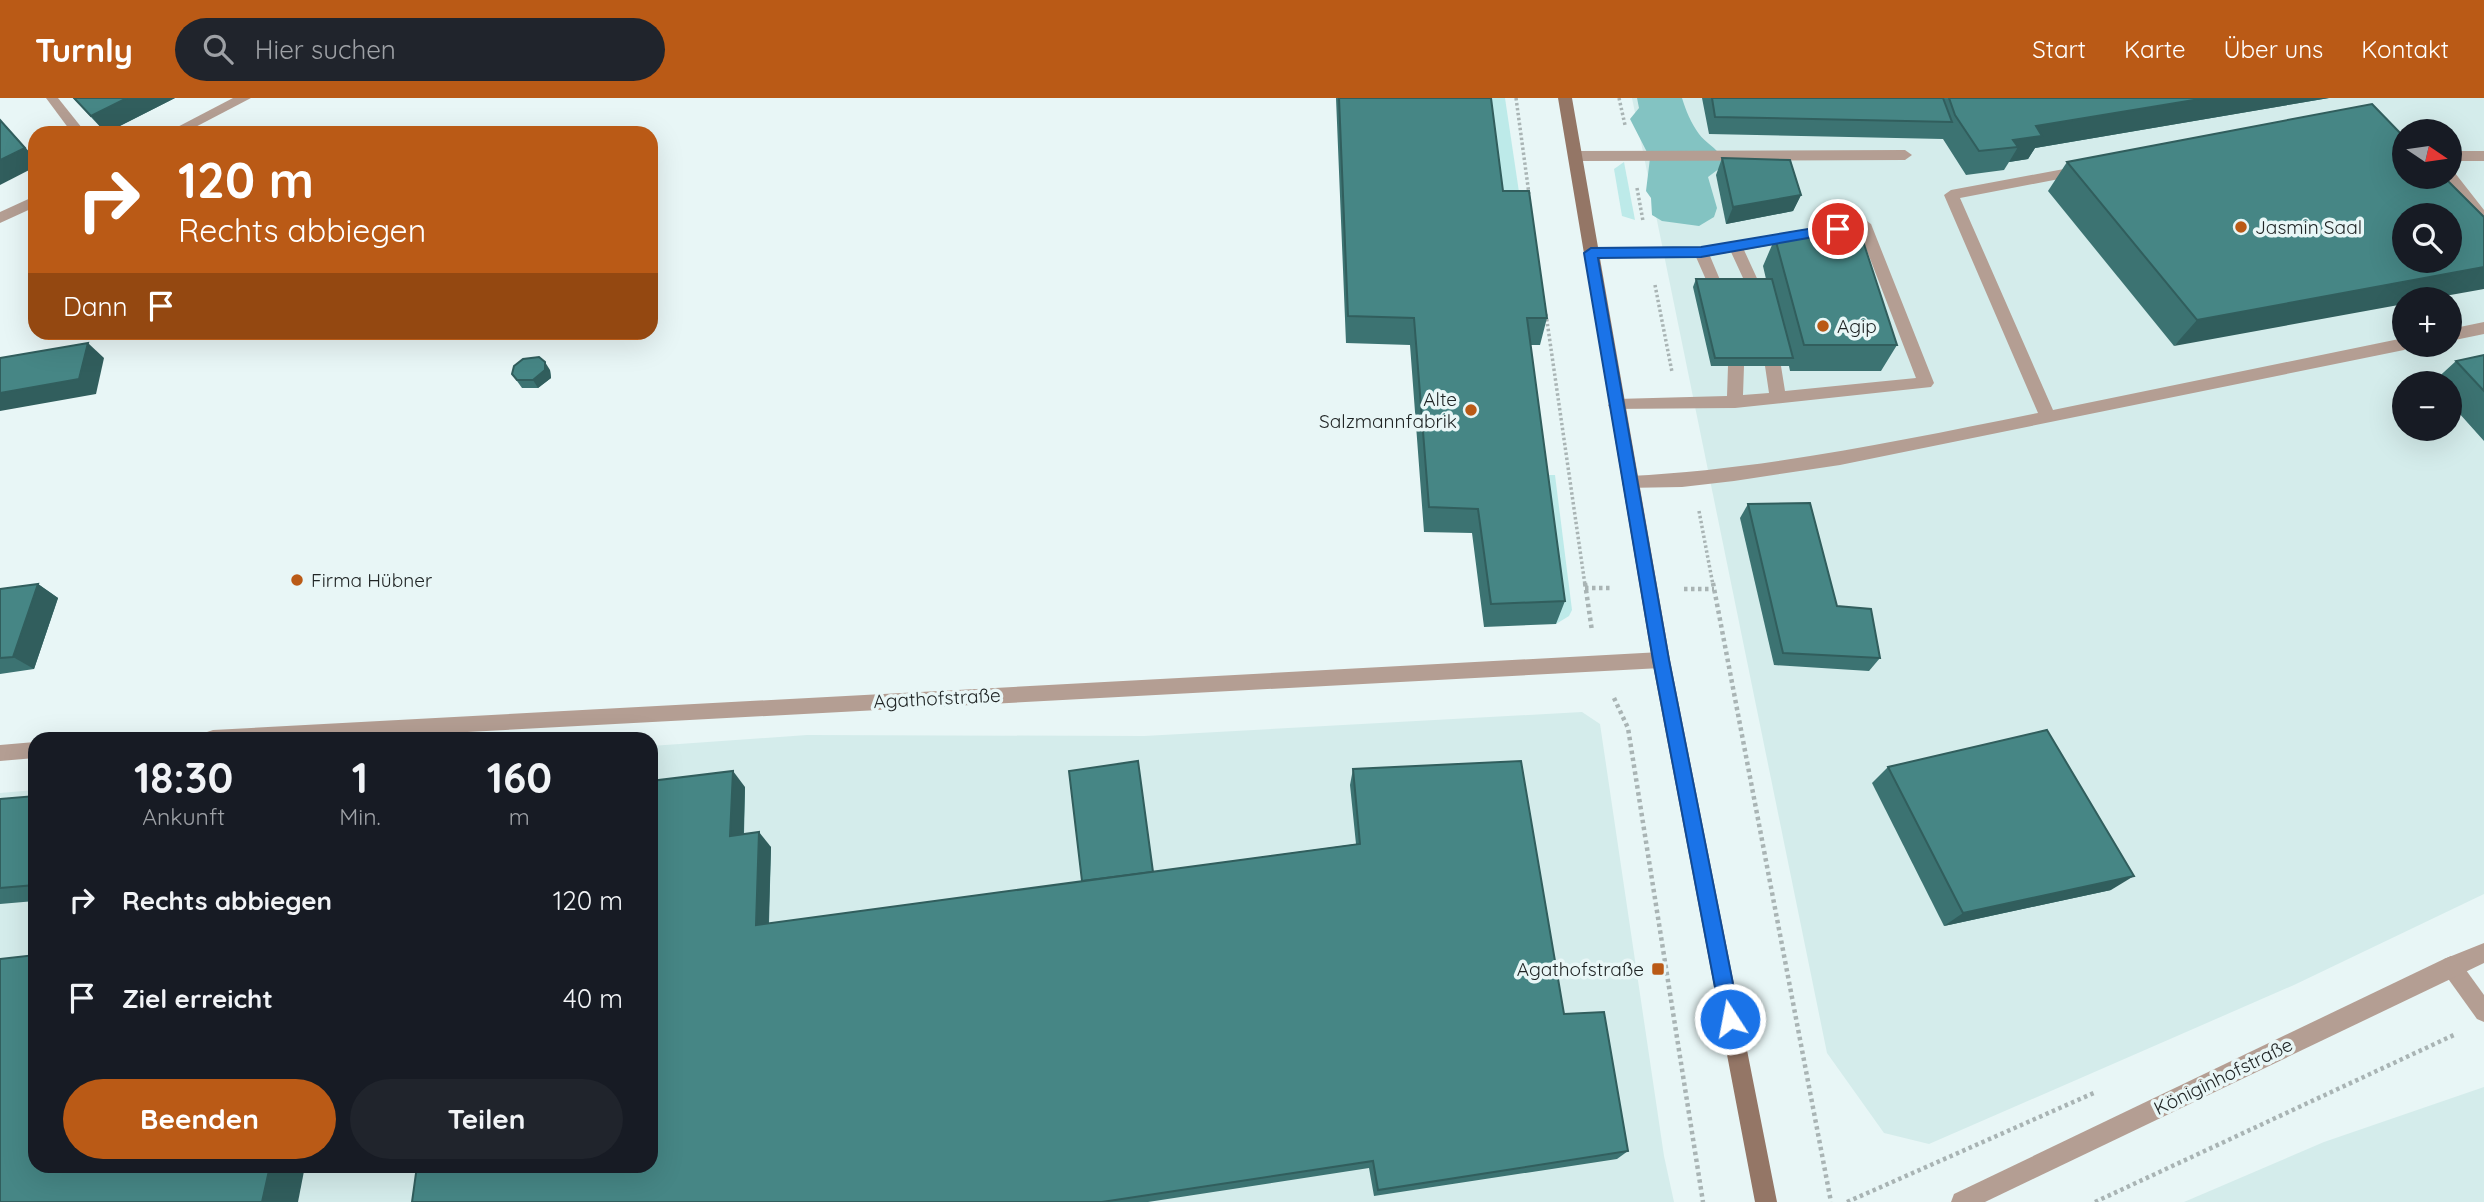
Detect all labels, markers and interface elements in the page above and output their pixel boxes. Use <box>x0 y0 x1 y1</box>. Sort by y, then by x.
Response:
search box <box>175 18 665 81</box>
text: Turnly <box>35 29 133 70</box>
icon: search <box>199 30 237 68</box>
text: Hier suchen <box>255 33 396 66</box>
text: Start <box>2032 34 2086 64</box>
text: Karte <box>2124 34 2185 64</box>
text: Über uns <box>2223 34 2323 64</box>
text: Kontakt <box>2361 34 2449 64</box>
north arrow <box>2392 119 2462 189</box>
map controls <box>2392 119 2462 441</box>
text: 120 m <box>178 149 314 210</box>
icon: right <box>63 154 154 245</box>
pin <box>1808 199 1868 259</box>
button: search <box>2392 203 2462 273</box>
text: Rechts abbiegen <box>178 210 426 250</box>
icon: arrive <box>1819 210 1857 248</box>
place label: Jasmin Saal <box>2255 215 2362 239</box>
marker: Jasmin Saal <box>2233 219 2249 235</box>
icon: arrive <box>142 287 180 325</box>
button: + <box>2392 287 2462 357</box>
text: Dann <box>63 290 128 323</box>
place label: Agip <box>1837 314 1877 338</box>
marker: Agip <box>1815 318 1831 334</box>
button: − <box>2392 371 2462 441</box>
place label: Alte Salzmannfabrik <box>1319 387 1457 433</box>
marker: Alte Salzmannfabrik <box>1463 402 1479 418</box>
place label: Firma Hübner <box>311 568 433 592</box>
marker: Firma Hübner <box>289 572 305 588</box>
street label: Agathofstraße <box>873 683 1001 713</box>
text: 18:30 <box>134 751 233 804</box>
text: 1 <box>352 751 368 804</box>
text: 160 <box>487 751 552 804</box>
text: Ankunft <box>142 802 225 831</box>
text: Min. <box>339 802 381 831</box>
text: m <box>509 802 530 831</box>
icon: right <box>63 881 101 919</box>
text: Rechts abbiegen <box>122 884 332 917</box>
text: 120 m <box>553 884 623 917</box>
place label: Agathofstraße <box>1517 957 1644 981</box>
marker: Agathofstraße <box>1650 961 1666 977</box>
icon: arrive <box>63 979 101 1017</box>
text: Ziel erreicht <box>122 982 273 1015</box>
text: 40 m <box>563 982 623 1015</box>
position arrow <box>1693 982 1767 1056</box>
street label: Königinhofstraße <box>2150 1032 2296 1120</box>
button: Beenden <box>63 1079 336 1159</box>
button: Teilen <box>350 1079 623 1159</box>

